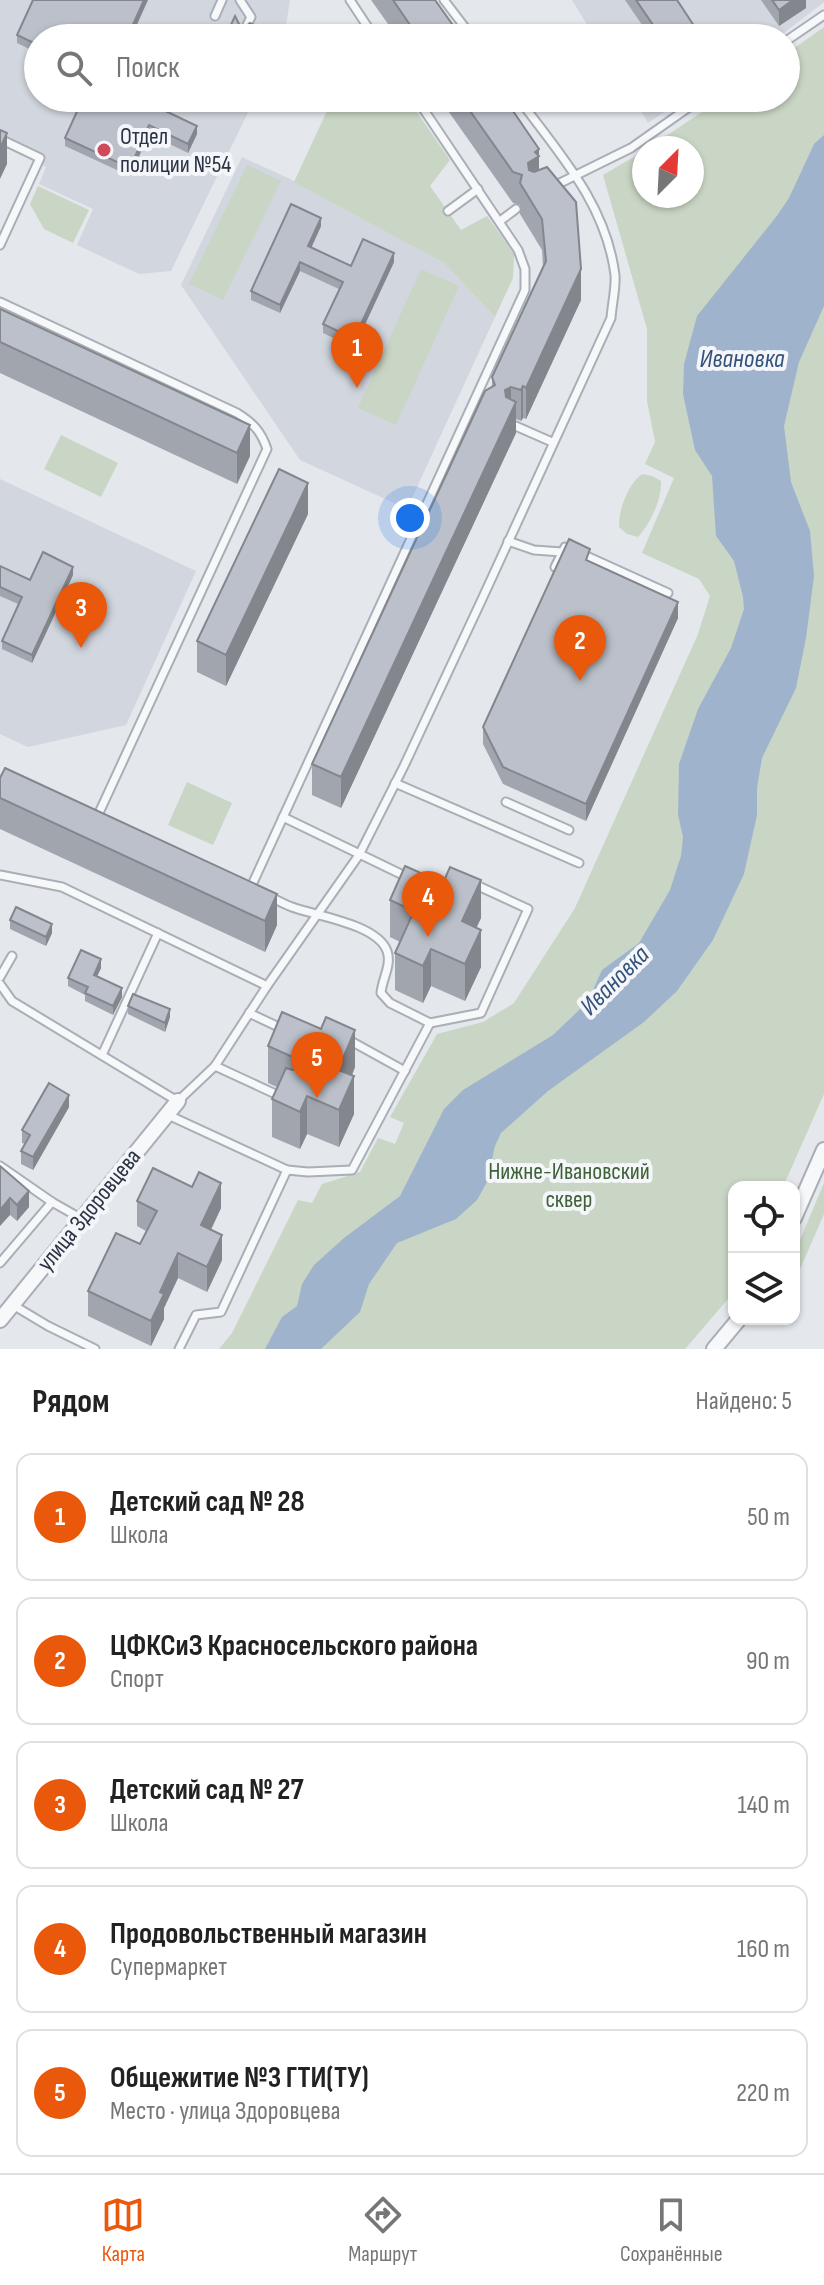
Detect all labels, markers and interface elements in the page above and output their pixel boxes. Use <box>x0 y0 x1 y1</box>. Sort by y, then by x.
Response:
search box <box>24 24 800 112</box>
icon: search <box>52 46 96 90</box>
text: Поиск <box>116 50 179 86</box>
place label: Отдел полиции №54 <box>120 122 231 179</box>
north arrow <box>632 136 704 208</box>
marker: Отдел полиции №54 <box>95 141 113 159</box>
pin: 1 <box>331 322 383 388</box>
water label: Ивановка <box>699 344 785 375</box>
your location <box>390 498 430 538</box>
pin: 3 <box>55 582 107 648</box>
pin: 2 <box>554 615 606 681</box>
pin: 4 <box>402 871 454 937</box>
water label: Ивановка <box>574 940 656 1022</box>
pin: 5 <box>291 1032 343 1098</box>
street label: улица Здоровцева <box>31 1143 147 1277</box>
park label: Нижне-Ивановский сквер <box>488 1157 650 1214</box>
map controls <box>728 1181 800 1325</box>
button: locate <box>728 1181 800 1253</box>
button: layers <box>728 1253 800 1325</box>
text: Рядом <box>32 1381 110 1422</box>
text: Найдено: 5 <box>696 1386 792 1417</box>
text: Детский сад № 28 <box>110 1484 305 1520</box>
text: 1 <box>55 1502 65 1533</box>
text: 50 m <box>747 1502 790 1533</box>
text: Школа <box>110 1520 169 1551</box>
text: ЦФКСиЗ Красносельского района <box>110 1628 478 1664</box>
text: 2 <box>54 1646 66 1677</box>
text: 90 m <box>746 1646 790 1677</box>
text: Спорт <box>110 1664 164 1695</box>
text: Детский сад № 27 <box>110 1772 304 1808</box>
text: 3 <box>54 1790 66 1821</box>
text: 140 m <box>738 1790 790 1821</box>
text: Школа <box>110 1808 169 1839</box>
text: Продовольственный магазин <box>110 1916 427 1952</box>
text: 4 <box>54 1934 66 1965</box>
text: 160 m <box>737 1934 790 1965</box>
text: Супермаркет <box>110 1952 227 1983</box>
text: Общежитие №3 ГТИ(ТУ) <box>110 2060 369 2096</box>
text: 5 <box>54 2078 66 2109</box>
text: 220 m <box>736 2078 790 2109</box>
text: Место · улица Здоровцева <box>110 2096 340 2127</box>
tab: Карта <box>101 2193 145 2268</box>
tab: Маршрут <box>348 2193 417 2268</box>
tab: Сохранённые <box>620 2193 723 2268</box>

